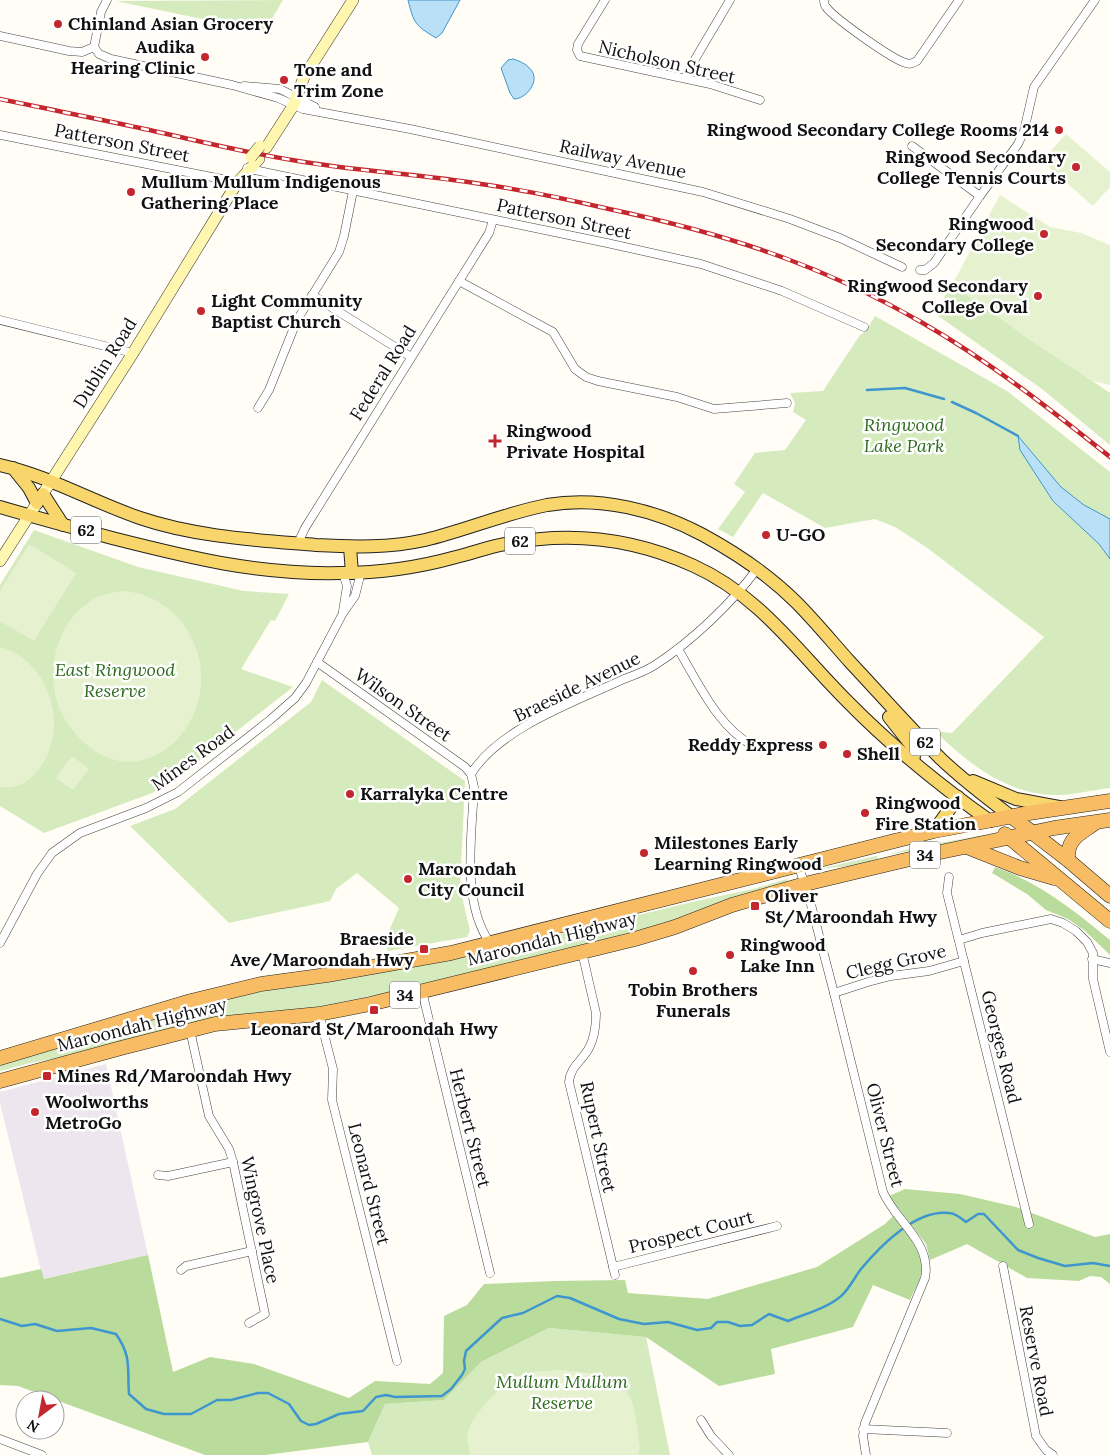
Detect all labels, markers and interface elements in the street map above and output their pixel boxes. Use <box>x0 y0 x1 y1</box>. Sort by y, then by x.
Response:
place label: Chinland Asian Grocery <box>68 12 273 35</box>
marker: Chinland Asian Grocery <box>52 18 64 30</box>
place label: Audika Hearing Clinic <box>70 35 196 79</box>
street label: Nicholson Street <box>596 35 738 88</box>
marker: Audika Hearing Clinic <box>199 51 211 63</box>
place label: Tone and Trim Zone <box>294 58 384 102</box>
marker: Tone and Trim Zone <box>278 74 290 86</box>
street label: Patterson Street <box>53 118 192 167</box>
place label: Ringwood Secondary College Rooms 214 <box>706 118 1049 141</box>
marker: Ringwood Secondary College Rooms 214 <box>1053 124 1065 136</box>
street label: Railway Avenue <box>558 134 689 183</box>
place label: Ringwood Secondary College Tennis Courts <box>877 145 1066 189</box>
marker: Ringwood Secondary College Tennis Courts <box>1070 161 1082 173</box>
place label: Mullum Mullum Indigenous Gathering Place <box>141 170 381 214</box>
marker: Mullum Mullum Indigenous Gathering Place <box>125 186 137 198</box>
street label: Patterson Street <box>495 193 634 244</box>
place label: Ringwood Secondary College <box>876 212 1034 256</box>
marker: Ringwood Secondary College <box>1038 228 1050 240</box>
place label: Ringwood Secondary College Oval <box>847 274 1028 318</box>
place label: Light Community Baptist Church <box>211 289 362 333</box>
marker: Ringwood Secondary College Oval <box>1032 290 1044 302</box>
marker: Light Community Baptist Church <box>195 305 207 317</box>
street label: Dublin Road <box>68 313 141 412</box>
street label: Federal Road <box>344 321 421 425</box>
park label: Ringwood Lake Park <box>864 413 944 457</box>
place label: Ringwood Private Hospital <box>506 419 645 463</box>
marker: Ringwood Private Hospital <box>488 434 502 448</box>
road number: 62 <box>71 516 101 544</box>
place label: U-GO <box>776 523 825 546</box>
road number: 62 <box>505 528 535 554</box>
marker: U-GO <box>760 529 772 541</box>
street label: Braeside Avenue <box>510 646 644 727</box>
park label: East Ringwood Reserve <box>55 658 175 702</box>
street label: Wilson Street <box>350 663 456 746</box>
street label: Mines Road <box>147 720 239 795</box>
road number: 62 <box>910 729 940 756</box>
place label: Reddy Express <box>688 733 813 756</box>
marker: Reddy Express <box>817 739 829 751</box>
place label: Shell <box>857 742 900 765</box>
marker: Shell <box>841 748 853 760</box>
place label: Karralyka Centre <box>360 782 508 805</box>
marker: Karralyka Centre <box>344 788 356 800</box>
place label: Ringwood Fire Station <box>875 791 977 835</box>
marker: Ringwood Fire Station <box>859 807 871 819</box>
place label: Milestones Early Learning Ringwood <box>654 831 822 875</box>
road number: 34 <box>910 842 940 868</box>
marker: Milestones Early Learning Ringwood <box>638 847 650 859</box>
place label: Maroondah City Council <box>418 857 525 901</box>
marker: Maroondah City Council <box>402 873 414 885</box>
place label: Oliver St/Maroondah Hwy <box>765 884 937 928</box>
marker: Oliver St/Maroondah Hwy <box>749 900 761 912</box>
street label: Maroondah Highway <box>465 906 640 971</box>
place label: Braeside Ave/Maroondah Hwy <box>230 927 414 971</box>
place label: Ringwood Lake Inn <box>740 933 826 977</box>
street label: Clegg Grove <box>843 939 949 984</box>
marker: Braeside Ave/Maroondah Hwy <box>418 943 430 955</box>
marker: Ringwood Lake Inn <box>724 949 736 961</box>
marker: Tobin Brothers Funerals <box>687 965 699 977</box>
place label: Tobin Brothers Funerals <box>628 978 758 1022</box>
road number: 34 <box>390 982 420 1008</box>
street label: Georges Road <box>976 988 1027 1106</box>
street label: Maroondah Highway <box>55 992 230 1057</box>
marker: Leonard St/Maroondah Hwy <box>368 1004 380 1016</box>
place label: Leonard St/Maroondah Hwy <box>250 1017 498 1040</box>
place label: Mines Rd/Maroondah Hwy <box>57 1064 292 1087</box>
street label: Herbert Street <box>445 1066 496 1190</box>
marker: Mines Rd/Maroondah Hwy <box>41 1070 53 1082</box>
street label: Rupert Street <box>575 1079 622 1195</box>
street label: Oliver Street <box>861 1080 910 1189</box>
place label: Woolworths MetroGo <box>45 1090 149 1134</box>
marker: Woolworths MetroGo <box>29 1106 41 1118</box>
street label: Leonard Street <box>343 1120 396 1247</box>
street label: Wingrove Place <box>236 1154 285 1286</box>
street label: Prospect Court <box>626 1205 756 1258</box>
street label: Reserve Road <box>1014 1304 1059 1418</box>
park label: Mullum Mullum Reserve <box>496 1370 628 1414</box>
north arrow <box>15 1390 65 1440</box>
text: N <box>24 1415 42 1437</box>

